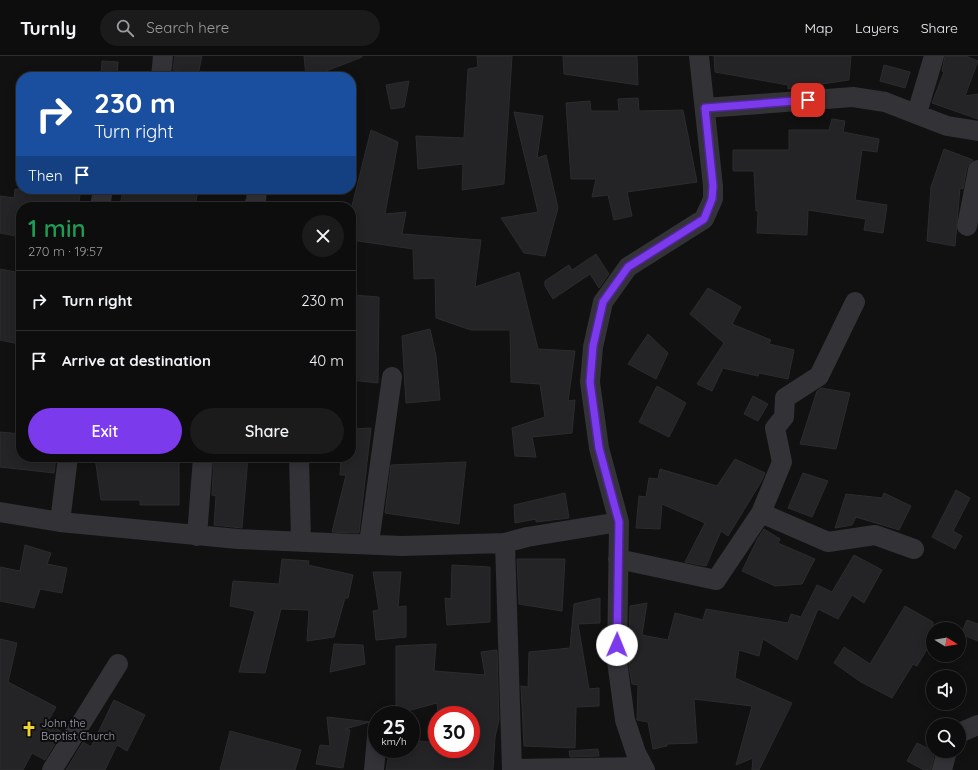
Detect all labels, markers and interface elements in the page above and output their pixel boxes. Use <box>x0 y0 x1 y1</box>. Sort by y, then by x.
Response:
search box <box>100 10 380 46</box>
text: Turnly <box>20 16 76 40</box>
icon: search <box>114 17 136 39</box>
text: Search here <box>146 18 229 37</box>
text: Map <box>804 19 833 37</box>
text: Layers <box>855 19 899 37</box>
text: Share <box>921 19 958 37</box>
pin <box>791 83 825 117</box>
text: 230 m <box>94 85 176 120</box>
icon: right <box>28 88 80 140</box>
icon: arrive <box>797 89 819 111</box>
text: Turn right <box>94 120 174 143</box>
icon: arrive <box>71 164 93 186</box>
text: Then <box>28 166 63 185</box>
text: 1 min <box>28 213 86 243</box>
button: close <box>302 215 344 257</box>
text: 270 m · 19:57 <box>28 243 103 259</box>
icon: right <box>28 290 50 312</box>
text: Turn right <box>62 291 133 310</box>
text: 230 m <box>301 291 344 310</box>
icon: arrive <box>28 350 50 372</box>
text: Arrive at destination <box>62 351 211 370</box>
text: 40 m <box>309 351 344 370</box>
button: Exit <box>28 408 182 454</box>
button: Share <box>190 408 344 454</box>
north arrow <box>926 622 966 662</box>
map controls <box>926 622 966 758</box>
position arrow <box>596 624 638 666</box>
button: sound <box>926 670 966 710</box>
speed limit sign: 30 <box>428 706 480 758</box>
text: 25 <box>383 714 405 739</box>
place label: John the Baptist Church <box>41 716 115 743</box>
button: search <box>926 718 966 758</box>
church icon: John the Baptist Church <box>20 720 38 738</box>
text: km/h <box>381 735 407 748</box>

